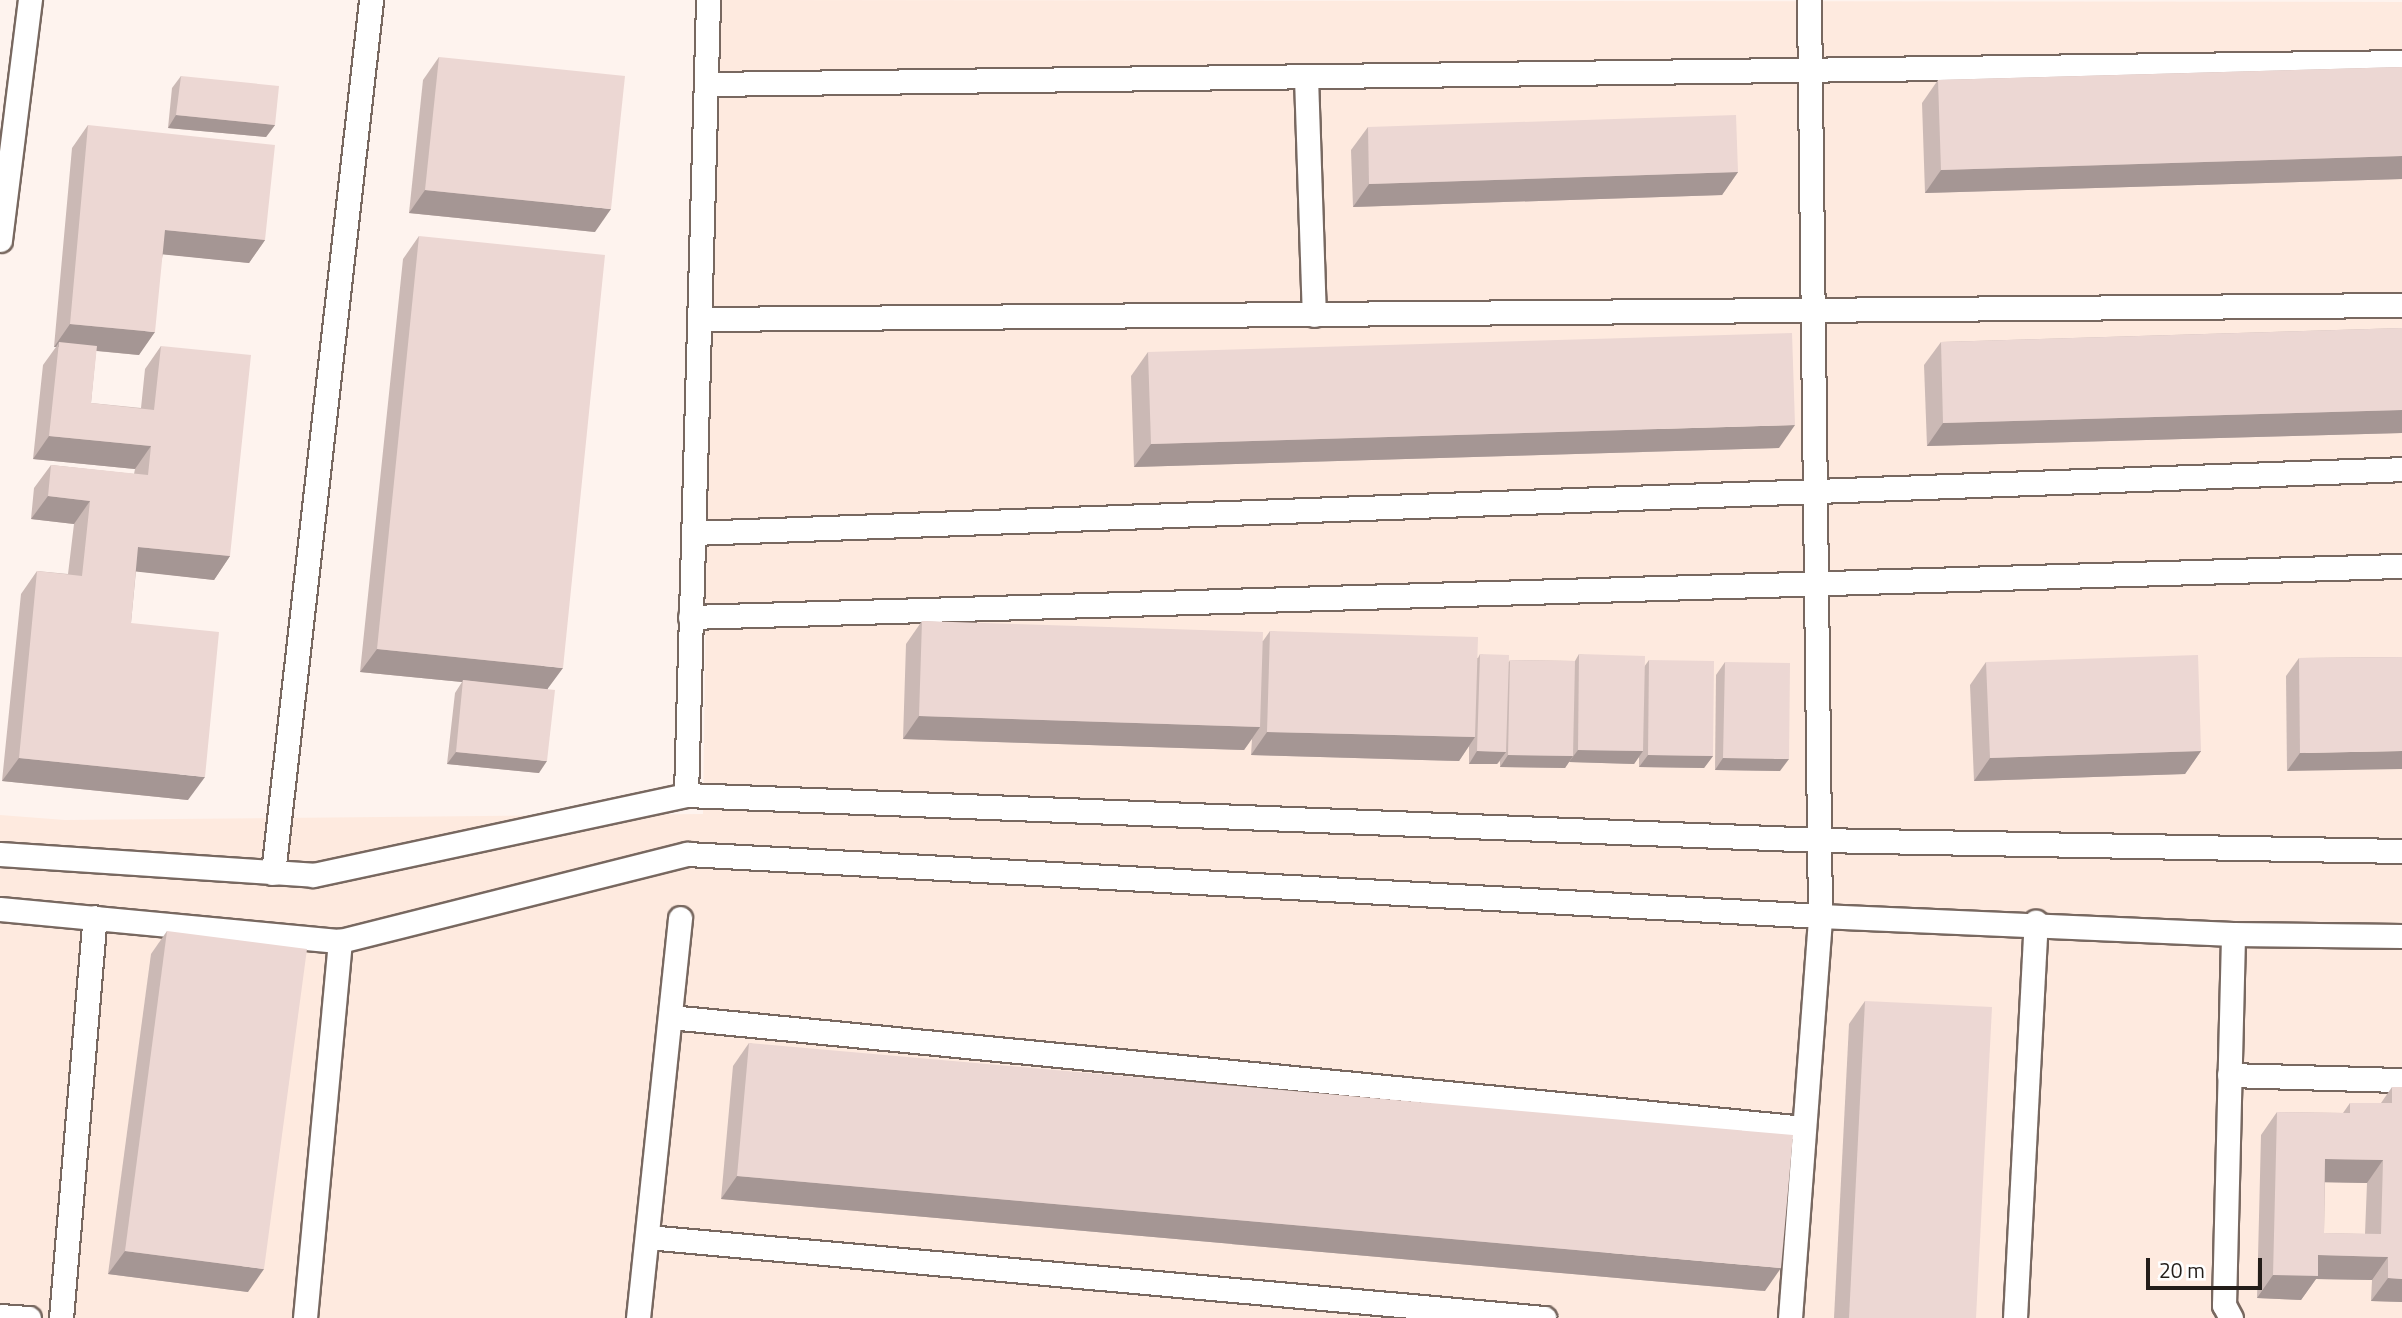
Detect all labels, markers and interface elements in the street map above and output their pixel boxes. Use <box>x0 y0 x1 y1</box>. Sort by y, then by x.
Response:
scale bar <box>2150 1244 2266 1288</box>
text: 20 m <box>2159 1254 2205 1286</box>

